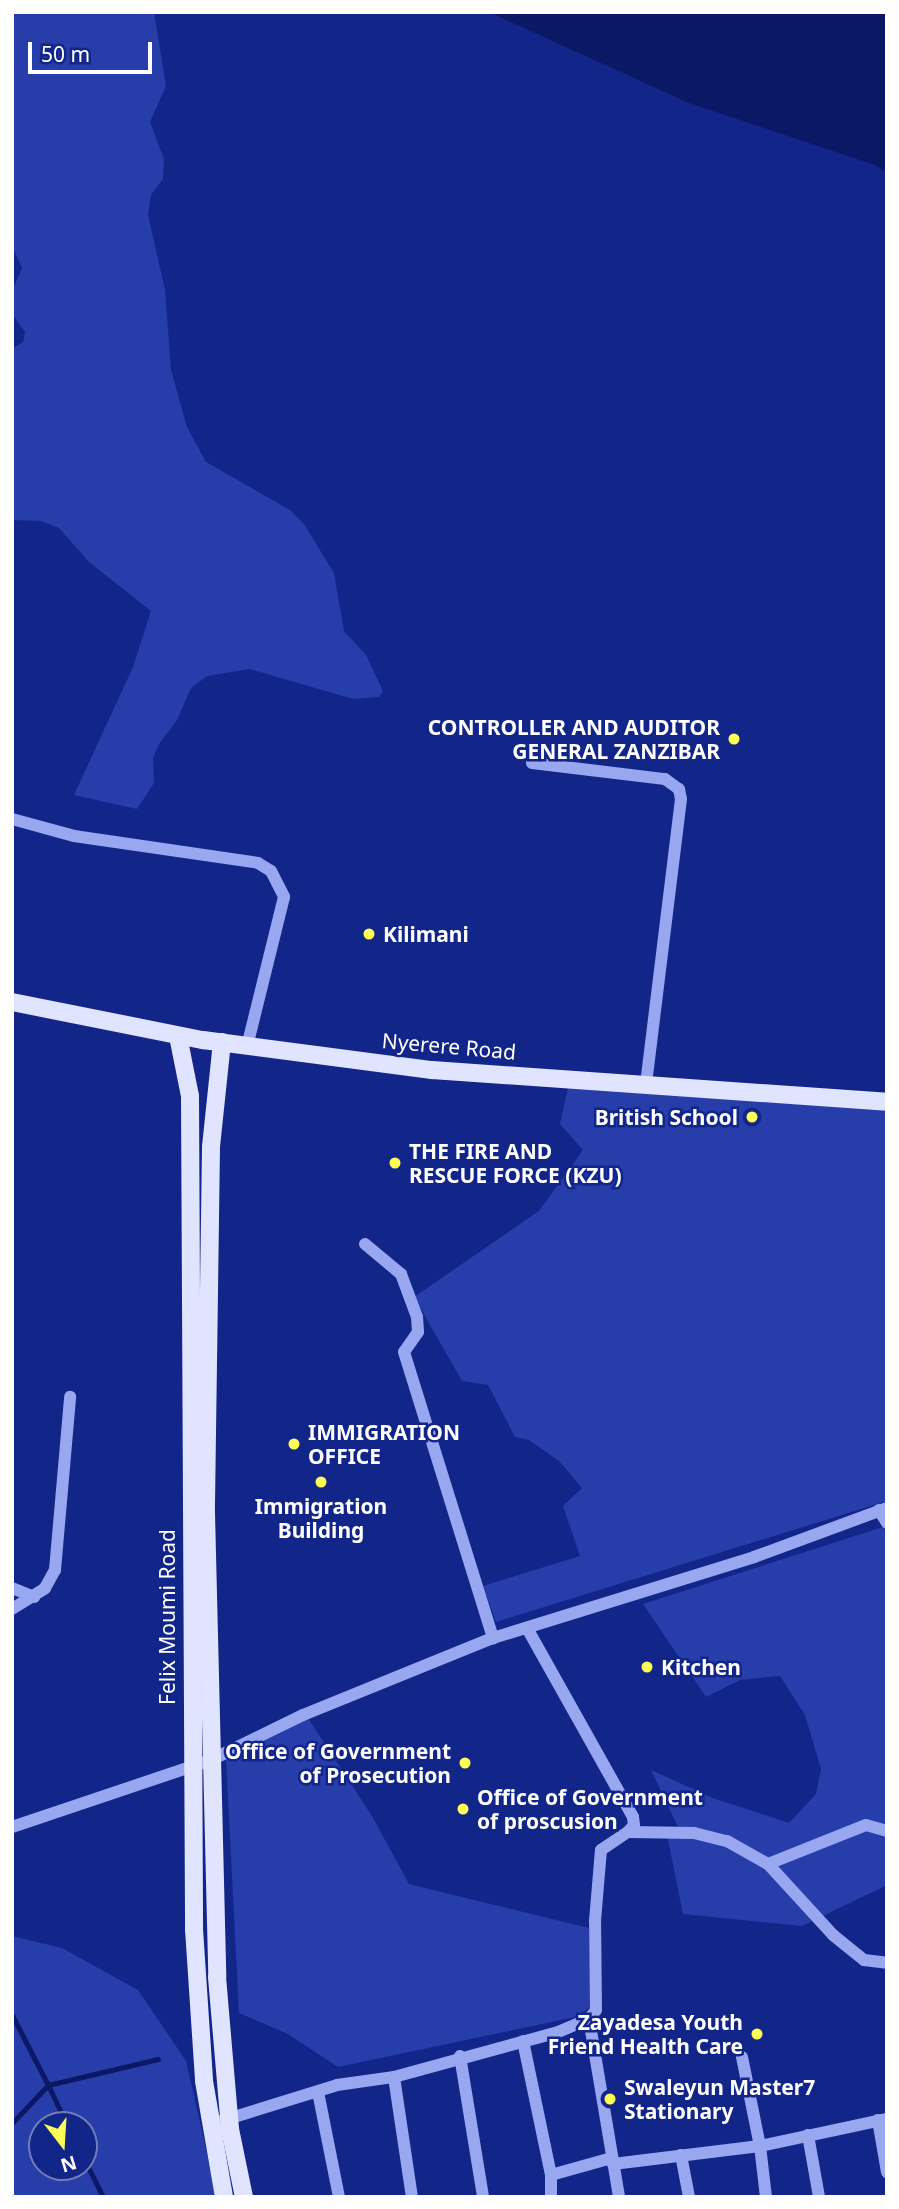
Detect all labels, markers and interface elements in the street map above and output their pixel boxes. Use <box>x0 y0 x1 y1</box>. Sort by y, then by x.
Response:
scale bar <box>32 28 156 72</box>
text: 50 m <box>41 40 90 68</box>
place label: CONTROLLER AND AUDITOR GENERAL ZANZIBAR <box>428 714 720 764</box>
marker: CONTROLLER AND AUDITOR GENERAL ZANZIBAR <box>726 731 742 747</box>
place label: Kilimani <box>383 921 469 947</box>
marker: Kilimani <box>361 926 377 942</box>
street label: Nyerere Road <box>381 1028 517 1064</box>
place label: British School <box>595 1104 738 1130</box>
marker: British School <box>744 1109 760 1125</box>
place label: THE FIRE AND RESCUE FORCE (KZU) <box>409 1138 622 1188</box>
marker: THE FIRE AND RESCUE FORCE (KZU) <box>387 1155 403 1171</box>
place label: IMMIGRATION OFFICE <box>308 1419 460 1469</box>
marker: IMMIGRATION OFFICE <box>286 1436 302 1452</box>
marker: Immigration Building <box>313 1474 329 1490</box>
place label: Immigration Building <box>255 1493 387 1543</box>
street label: Felix Moumi Road <box>154 1529 180 1705</box>
place label: Kitchen <box>661 1654 741 1680</box>
marker: Kitchen <box>639 1659 655 1675</box>
place label: Office of Government of Prosecution <box>225 1738 451 1788</box>
marker: Office of Government of Prosecution <box>457 1755 473 1771</box>
place label: Office of Government of proscusion <box>477 1784 703 1834</box>
marker: Office of Government of proscusion <box>455 1801 471 1817</box>
place label: Zayadesa Youth Friend Health Care <box>548 2009 743 2059</box>
marker: Zayadesa Youth Friend Health Care <box>749 2026 765 2042</box>
place label: Swaleyun Master7 Stationary <box>624 2074 815 2124</box>
marker: Swaleyun Master7 Stationary <box>602 2091 618 2107</box>
north arrow <box>28 2111 98 2181</box>
text: N <box>57 2149 80 2179</box>

